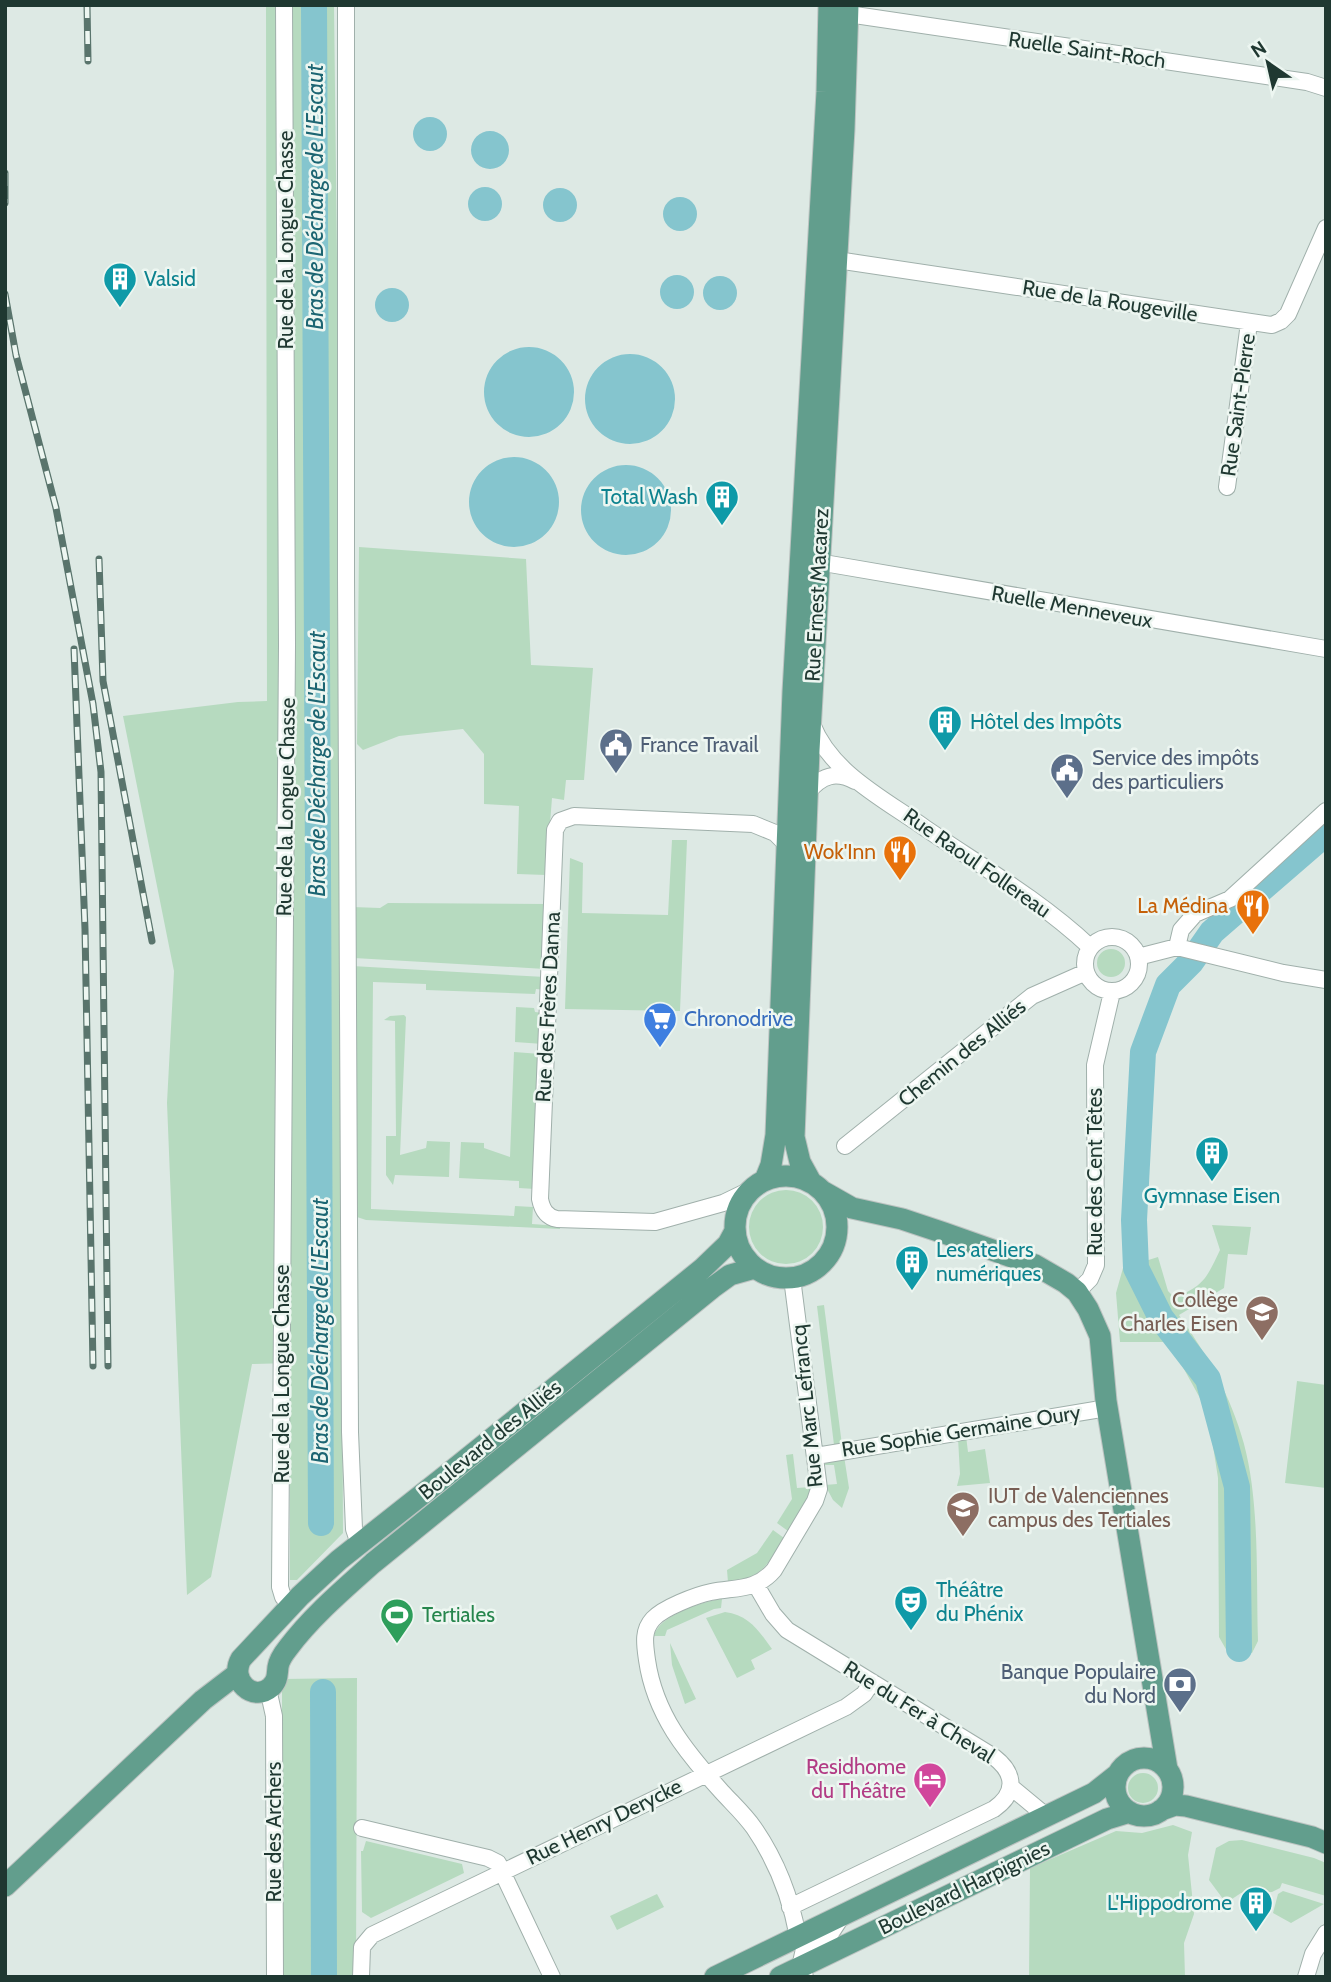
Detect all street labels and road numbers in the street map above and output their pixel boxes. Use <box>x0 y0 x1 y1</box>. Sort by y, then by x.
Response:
street label: Ruelle Saint-Roch <box>1007 26 1167 73</box>
street label: Rue de la Longue Chasse <box>273 130 298 349</box>
street label: Rue de la Rougeville <box>1021 274 1200 327</box>
street label: Rue Saint-Pierre <box>1215 332 1260 478</box>
street label: Rue Ernest Macarez <box>799 508 834 682</box>
street label: Ruelle Menneveux <box>990 580 1155 633</box>
street label: Rue de la Longue Chasse <box>271 697 300 917</box>
street label: Rue Raoul Follereau <box>899 802 1056 923</box>
street label: Rue des Frères Danna <box>530 911 565 1103</box>
street label: Chemin des Alliés <box>893 993 1031 1112</box>
street label: Rue des Cent Têtes <box>1082 1088 1107 1256</box>
street label: Rue de la Longue Chasse <box>269 1264 294 1483</box>
street label: Rue Marc Lefrancq <box>786 1323 828 1489</box>
street label: Boulevard des Alliés <box>413 1374 566 1505</box>
street label: Rue Sophie Germaine Oury <box>840 1399 1083 1462</box>
street label: Rue du Fer à Cheval <box>839 1655 999 1768</box>
street label: Rue des Archers <box>261 1761 286 1903</box>
street label: Rue Henry Derycke <box>522 1773 686 1870</box>
street label: Boulevard Harpignies <box>874 1835 1054 1940</box>

